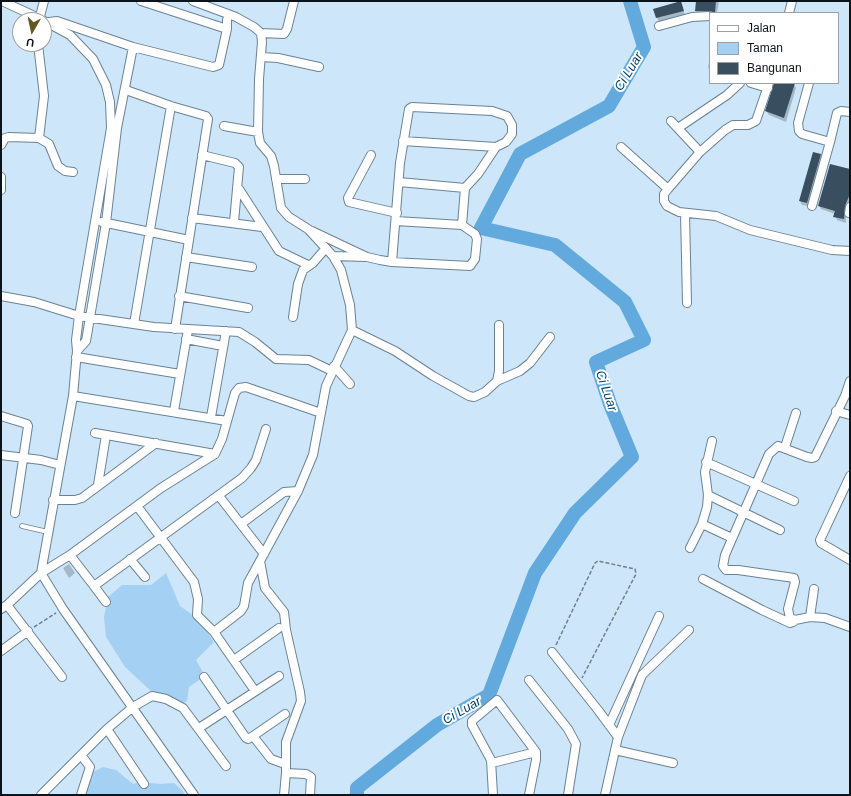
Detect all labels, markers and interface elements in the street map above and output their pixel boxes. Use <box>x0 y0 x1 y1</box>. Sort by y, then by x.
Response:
north arrow <box>12 12 52 52</box>
legend <box>709 12 839 84</box>
text: Jalan <box>747 21 776 35</box>
text: U <box>25 36 35 49</box>
text: Taman <box>747 41 783 55</box>
water label: Ci Luar <box>612 50 646 94</box>
text: Bangunan <box>747 61 802 75</box>
water label: Ci Luar <box>592 369 620 413</box>
water label: Ci Luar <box>440 694 484 728</box>

